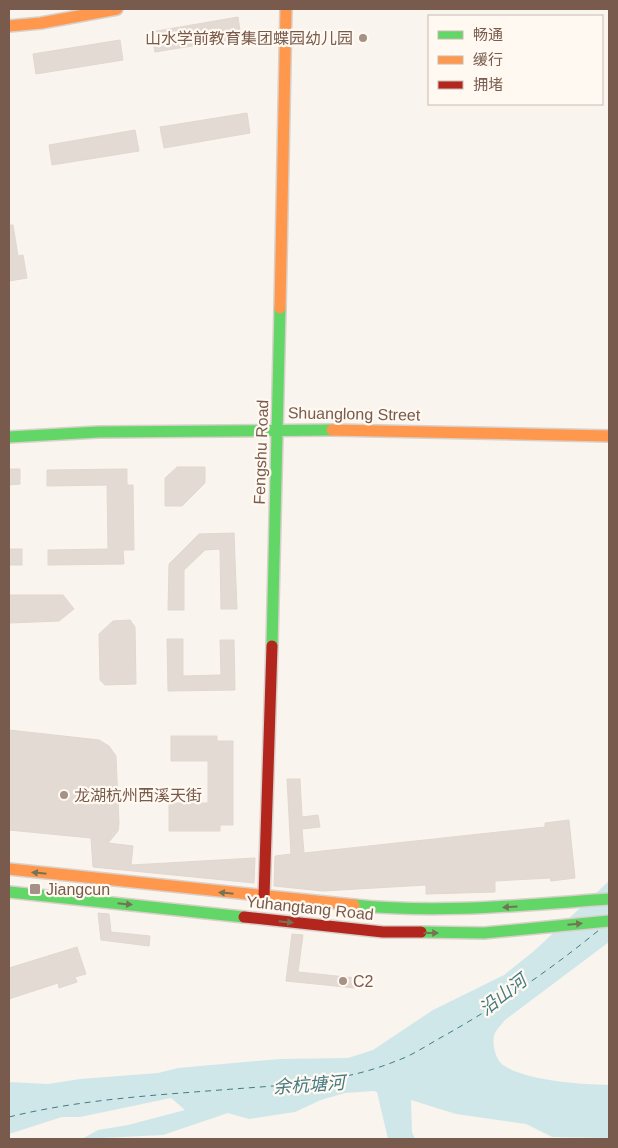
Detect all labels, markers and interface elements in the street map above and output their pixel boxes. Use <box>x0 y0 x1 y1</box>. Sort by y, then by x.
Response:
legend <box>428 15 603 105</box>
text: 畅通 <box>473 26 503 43</box>
place label: 山水学前教育集团蝶园幼儿园 <box>145 30 353 47</box>
marker: 山水学前教育集团蝶园幼儿园 <box>357 32 369 44</box>
text: 缓行 <box>473 51 503 68</box>
text: 拥堵 <box>473 76 503 93</box>
street label: Fengshu Road <box>251 399 271 505</box>
street label: Shuanglong Street <box>288 404 421 424</box>
place label: 龙湖杭州西溪天街 <box>74 787 202 804</box>
marker: 龙湖杭州西溪天街 <box>58 789 70 801</box>
one-way arrow <box>30 869 46 877</box>
place label: Jiangcun <box>46 881 110 898</box>
marker: Jiangcun <box>28 882 42 896</box>
one-way arrow <box>218 889 234 897</box>
street label: Yuhangtang Road <box>245 893 375 923</box>
one-way arrow <box>117 900 133 908</box>
one-way arrow <box>502 903 518 911</box>
one-way arrow <box>279 918 295 926</box>
one-way arrow <box>567 920 583 928</box>
one-way arrow <box>424 929 440 937</box>
water label: 沿山河 <box>476 969 533 1020</box>
place label: C2 <box>353 973 374 990</box>
marker: C2 <box>337 975 349 987</box>
water label: 余杭塘河 <box>272 1072 349 1097</box>

